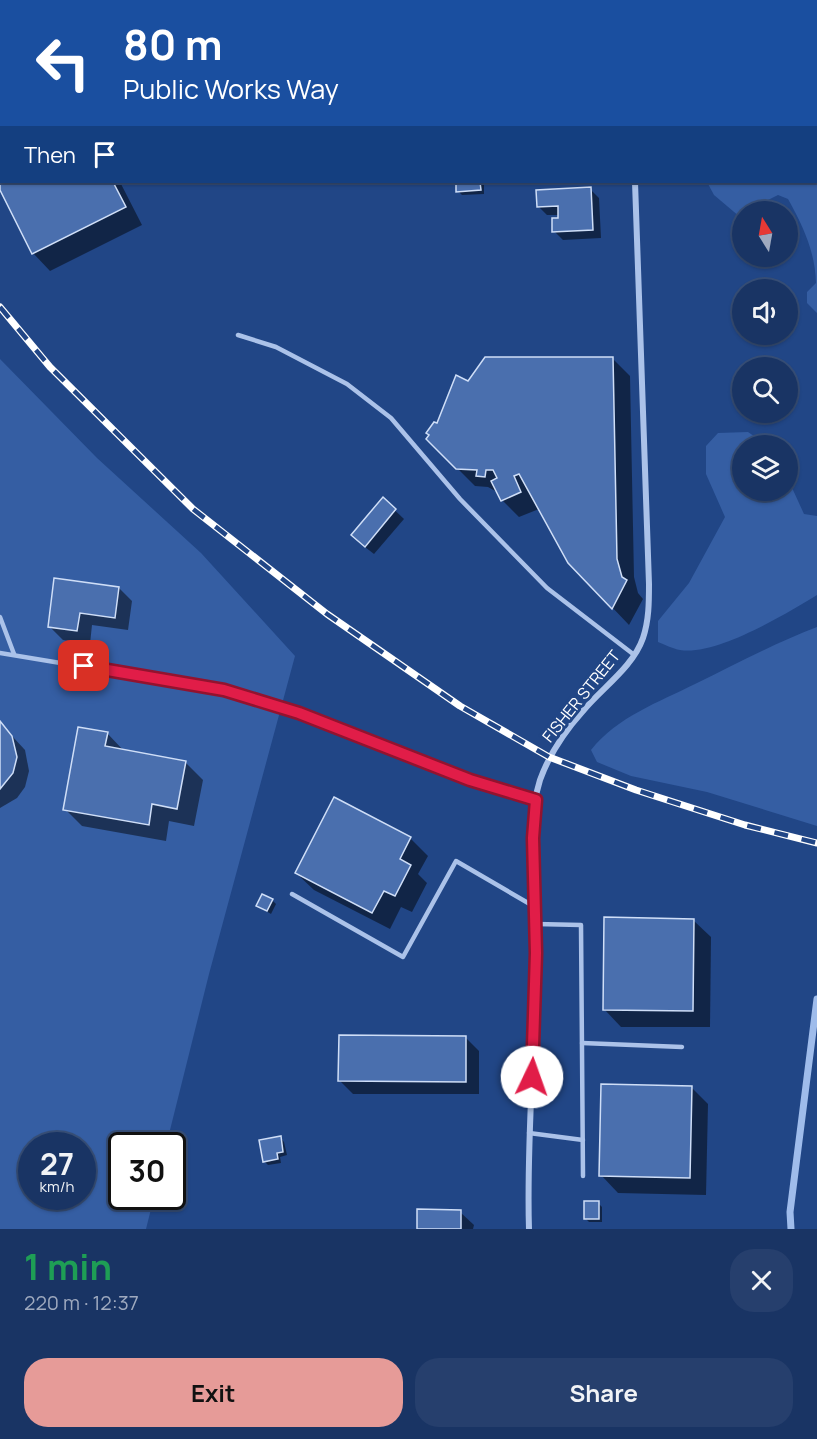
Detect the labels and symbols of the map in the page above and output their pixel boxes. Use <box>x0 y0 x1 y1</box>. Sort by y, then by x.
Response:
north arrow <box>732 201 798 267</box>
pin <box>58 640 109 691</box>
street label: FISHER STREET <box>537 645 625 747</box>
position arrow <box>500 1045 564 1109</box>
speed limit sign: 30 <box>108 1132 186 1210</box>

